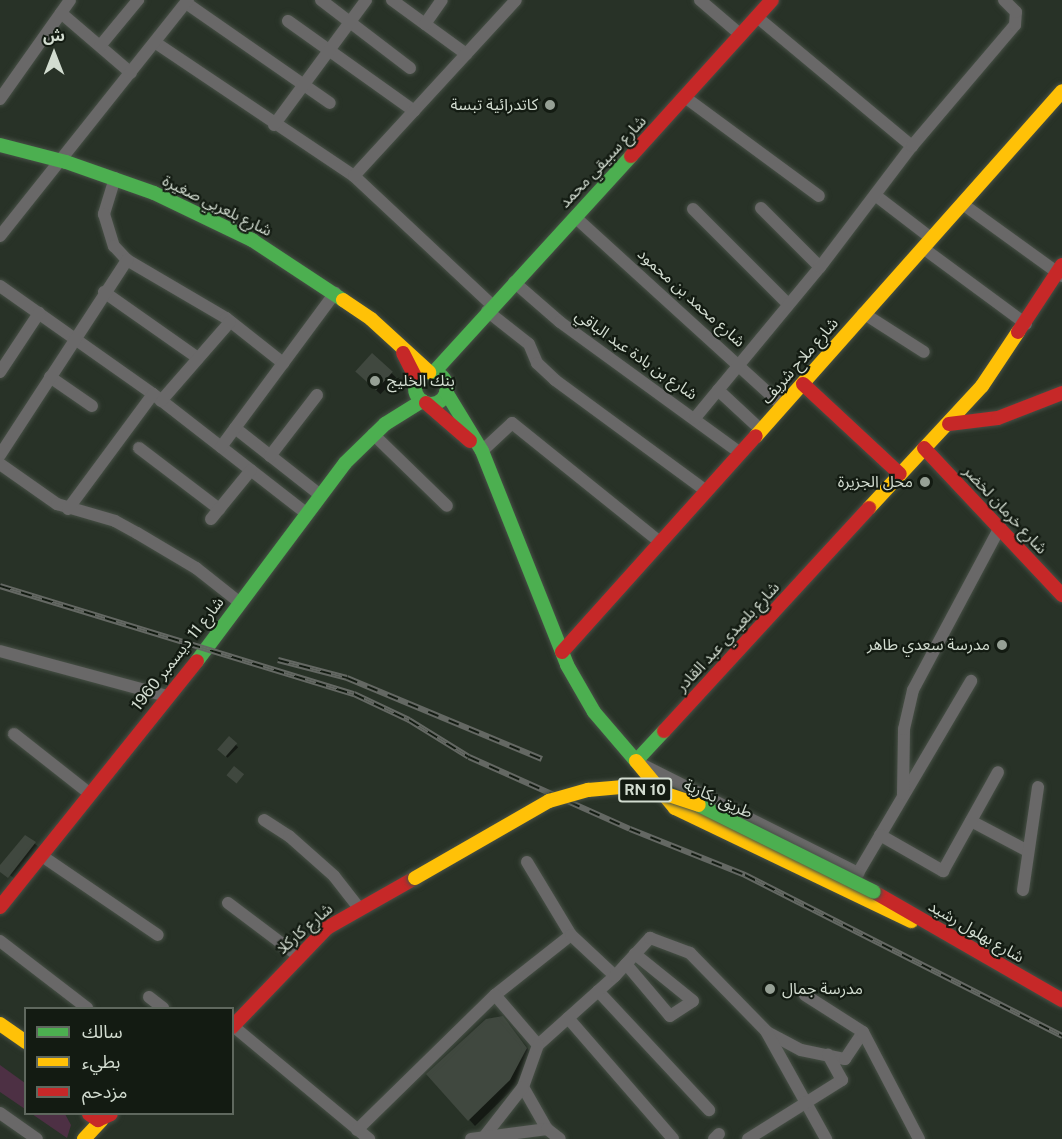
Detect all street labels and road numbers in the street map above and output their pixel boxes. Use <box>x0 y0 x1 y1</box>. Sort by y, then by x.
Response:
street label: شارع سبيقي محمد <box>555 112 651 212</box>
street label: شارع بلعربي صغيرة <box>159 171 275 241</box>
street label: شارع محمد بن محمود <box>633 245 749 351</box>
street label: شارع بن بادة عبد الباقي <box>571 306 701 404</box>
street label: شارع ملاح شريف <box>757 314 843 408</box>
street label: شارع خرمان لخضر <box>959 462 1051 558</box>
street label: شارع بلعيدي عبد القادر <box>672 578 784 696</box>
street label: شارع 11 ديسمبر 1960 <box>128 593 228 715</box>
street label: طريق بكارية <box>681 775 755 823</box>
road number: RN 10 <box>618 778 672 802</box>
street label: شارع بهلول رشيد <box>925 897 1027 967</box>
street label: شارع كاركلا <box>273 900 337 958</box>

